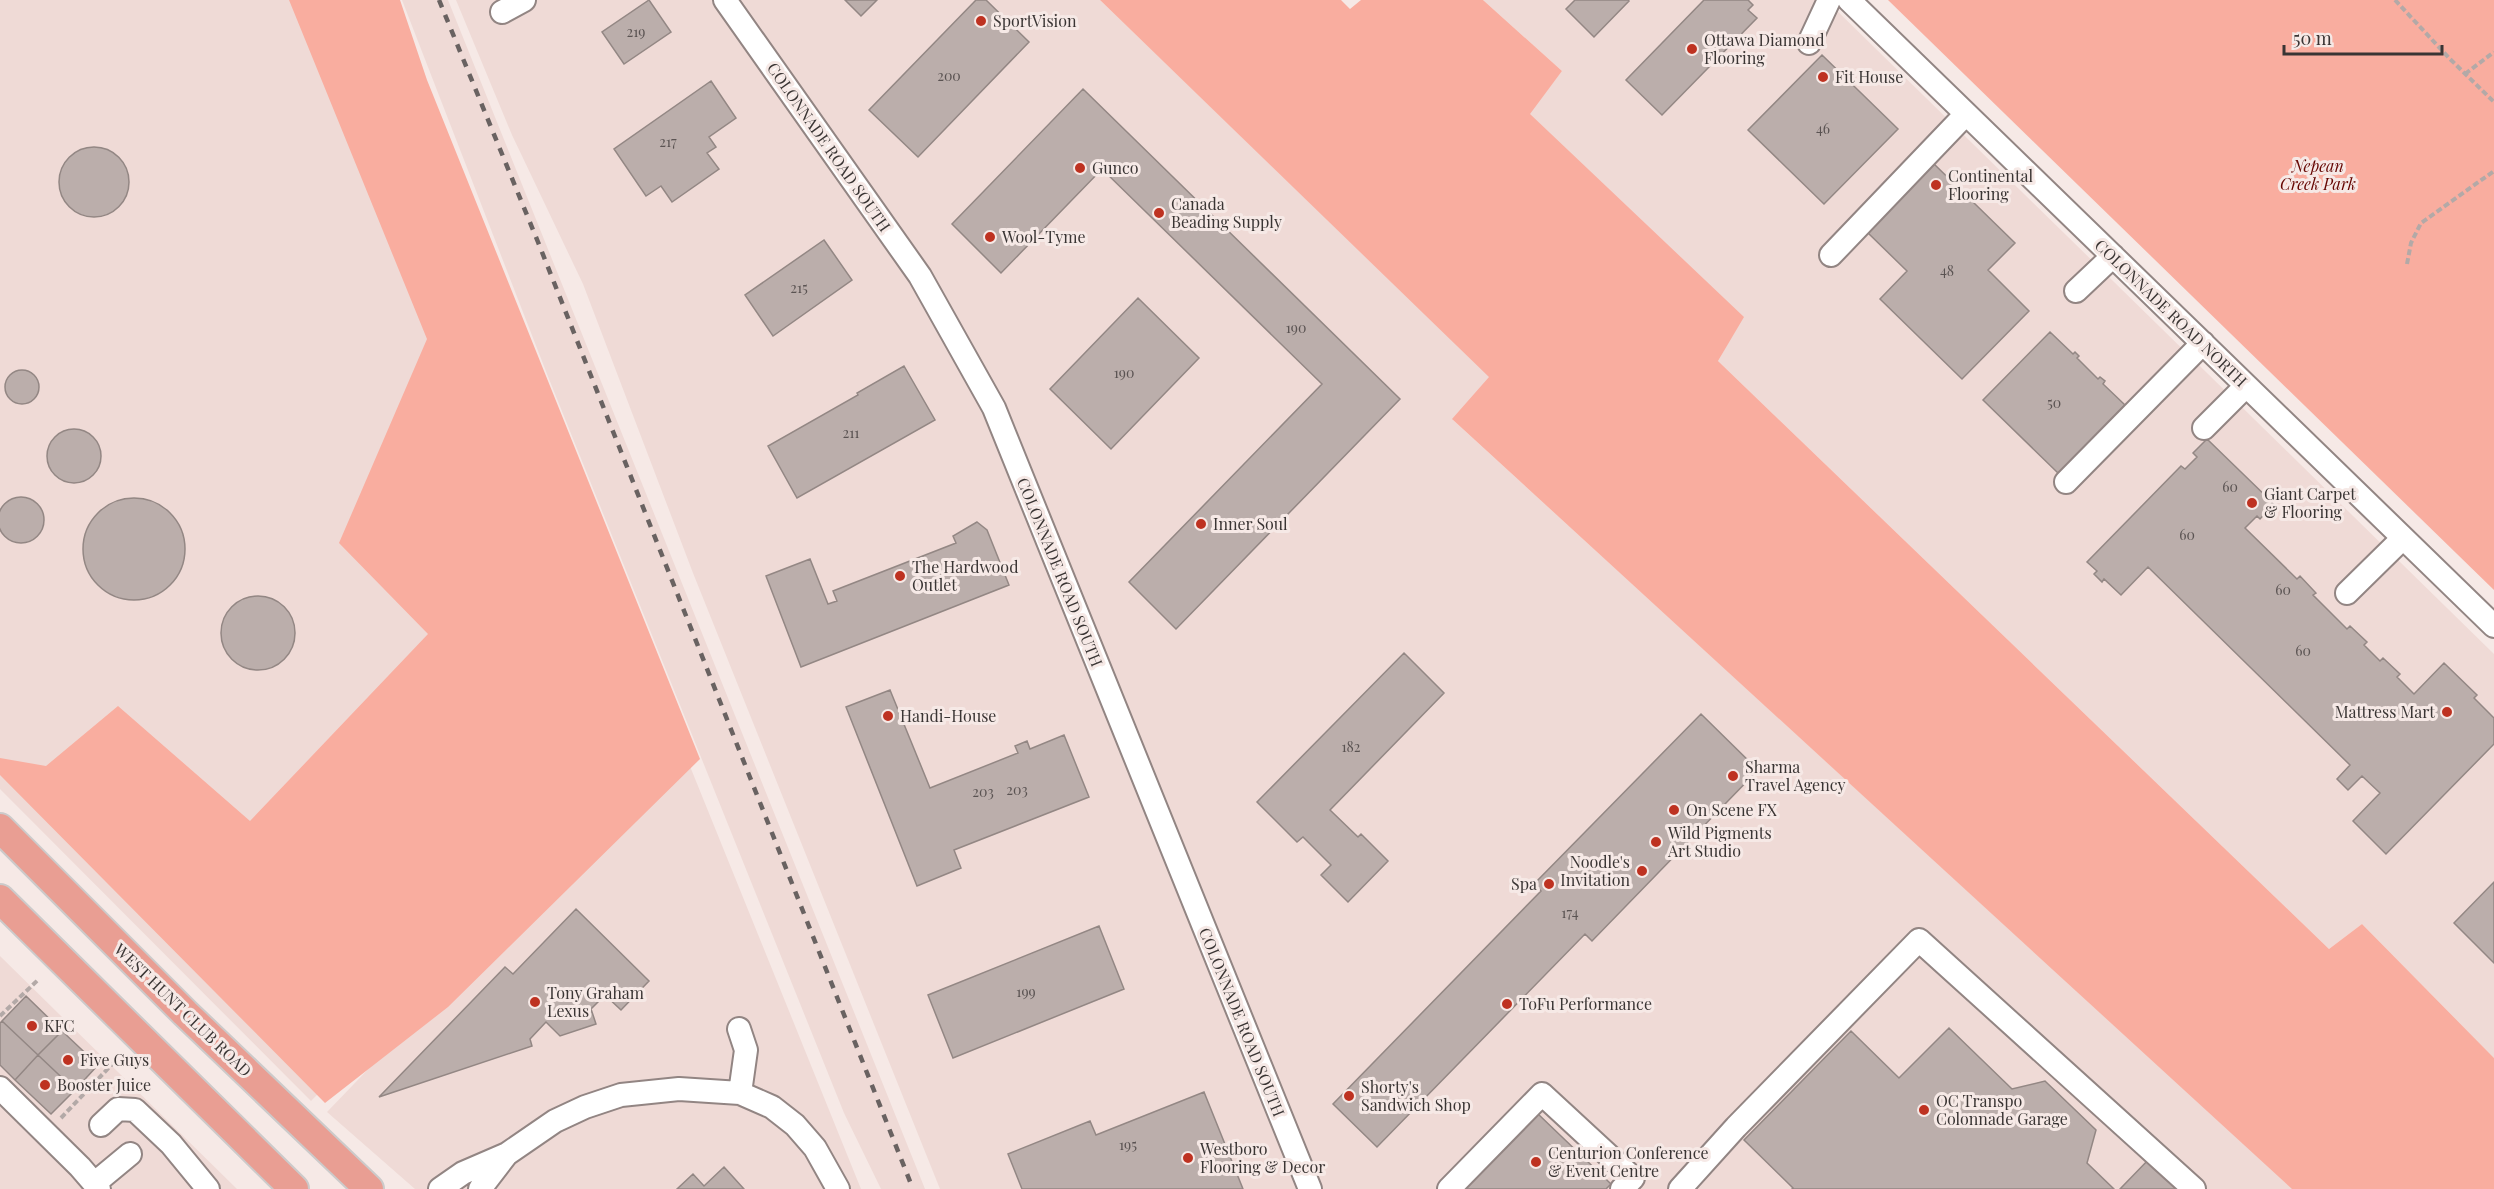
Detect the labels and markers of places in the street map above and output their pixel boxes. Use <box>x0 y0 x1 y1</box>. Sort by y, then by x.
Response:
place label: SportVision <box>993 10 1077 31</box>
marker: SportVision <box>974 14 988 28</box>
place label: Ottawa Diamond Flooring <box>1704 29 1824 68</box>
marker: Ottawa Diamond Flooring <box>1685 42 1699 56</box>
place label: Fit House <box>1835 66 1903 87</box>
marker: Fit House <box>1816 70 1830 84</box>
place label: Gunco <box>1092 157 1139 178</box>
marker: Gunco <box>1073 161 1087 175</box>
place label: Continental Flooring <box>1948 165 2034 204</box>
marker: Continental Flooring <box>1929 178 1943 192</box>
place label: Canada Beading Supply <box>1171 193 1282 232</box>
marker: Canada Beading Supply <box>1152 206 1166 220</box>
place label: Wool-Tyme <box>1001 226 1086 247</box>
marker: Wool-Tyme <box>983 230 997 244</box>
place label: Giant Carpet & Flooring <box>2264 483 2356 522</box>
marker: Giant Carpet & Flooring <box>2245 496 2259 510</box>
place label: Inner Soul <box>1213 513 1288 534</box>
marker: Inner Soul <box>1194 517 1208 531</box>
place label: The Hardwood Outlet <box>912 556 1018 595</box>
marker: The Hardwood Outlet <box>893 569 907 583</box>
place label: Mattress Mart <box>2335 701 2435 722</box>
place label: Handi-House <box>900 705 996 726</box>
marker: Mattress Mart <box>2440 705 2454 719</box>
marker: Handi-House <box>881 709 895 723</box>
place label: Sharma Travel Agency <box>1745 756 1846 795</box>
marker: Sharma Travel Agency <box>1726 769 1740 783</box>
place label: On Scene FX <box>1686 799 1778 820</box>
marker: On Scene FX <box>1667 803 1681 817</box>
place label: Wild Pigments Art Studio <box>1667 822 1772 861</box>
marker: Wild Pigments Art Studio <box>1649 835 1663 849</box>
place label: Noodle's Invitation <box>1560 851 1630 890</box>
marker: Noodle's Invitation <box>1635 864 1649 878</box>
place label: Spa <box>1511 873 1537 894</box>
marker: Spa <box>1542 877 1556 891</box>
place label: Tony Graham Lexus <box>547 982 644 1021</box>
place label: ToFu Performance <box>1519 993 1652 1014</box>
marker: Tony Graham Lexus <box>528 995 542 1009</box>
marker: ToFu Performance <box>1500 997 1514 1011</box>
place label: KFC <box>44 1015 74 1036</box>
marker: KFC <box>25 1019 39 1033</box>
place label: Five Guys <box>80 1049 149 1070</box>
marker: Five Guys <box>61 1053 75 1067</box>
place label: Booster Juice <box>57 1074 151 1095</box>
place label: Shorty's Sandwich Shop <box>1361 1076 1471 1115</box>
marker: Booster Juice <box>38 1078 52 1092</box>
marker: Shorty's Sandwich Shop <box>1342 1089 1356 1103</box>
place label: OC Transpo Colonnade Garage <box>1936 1090 2068 1129</box>
marker: OC Transpo Colonnade Garage <box>1917 1103 1931 1117</box>
place label: Westboro Flooring & Decor <box>1199 1138 1325 1177</box>
place label: Centurion Conference & Event Centre <box>1548 1142 1709 1181</box>
marker: Westboro Flooring & Decor <box>1181 1151 1195 1165</box>
marker: Centurion Conference & Event Centre <box>1529 1155 1543 1169</box>

